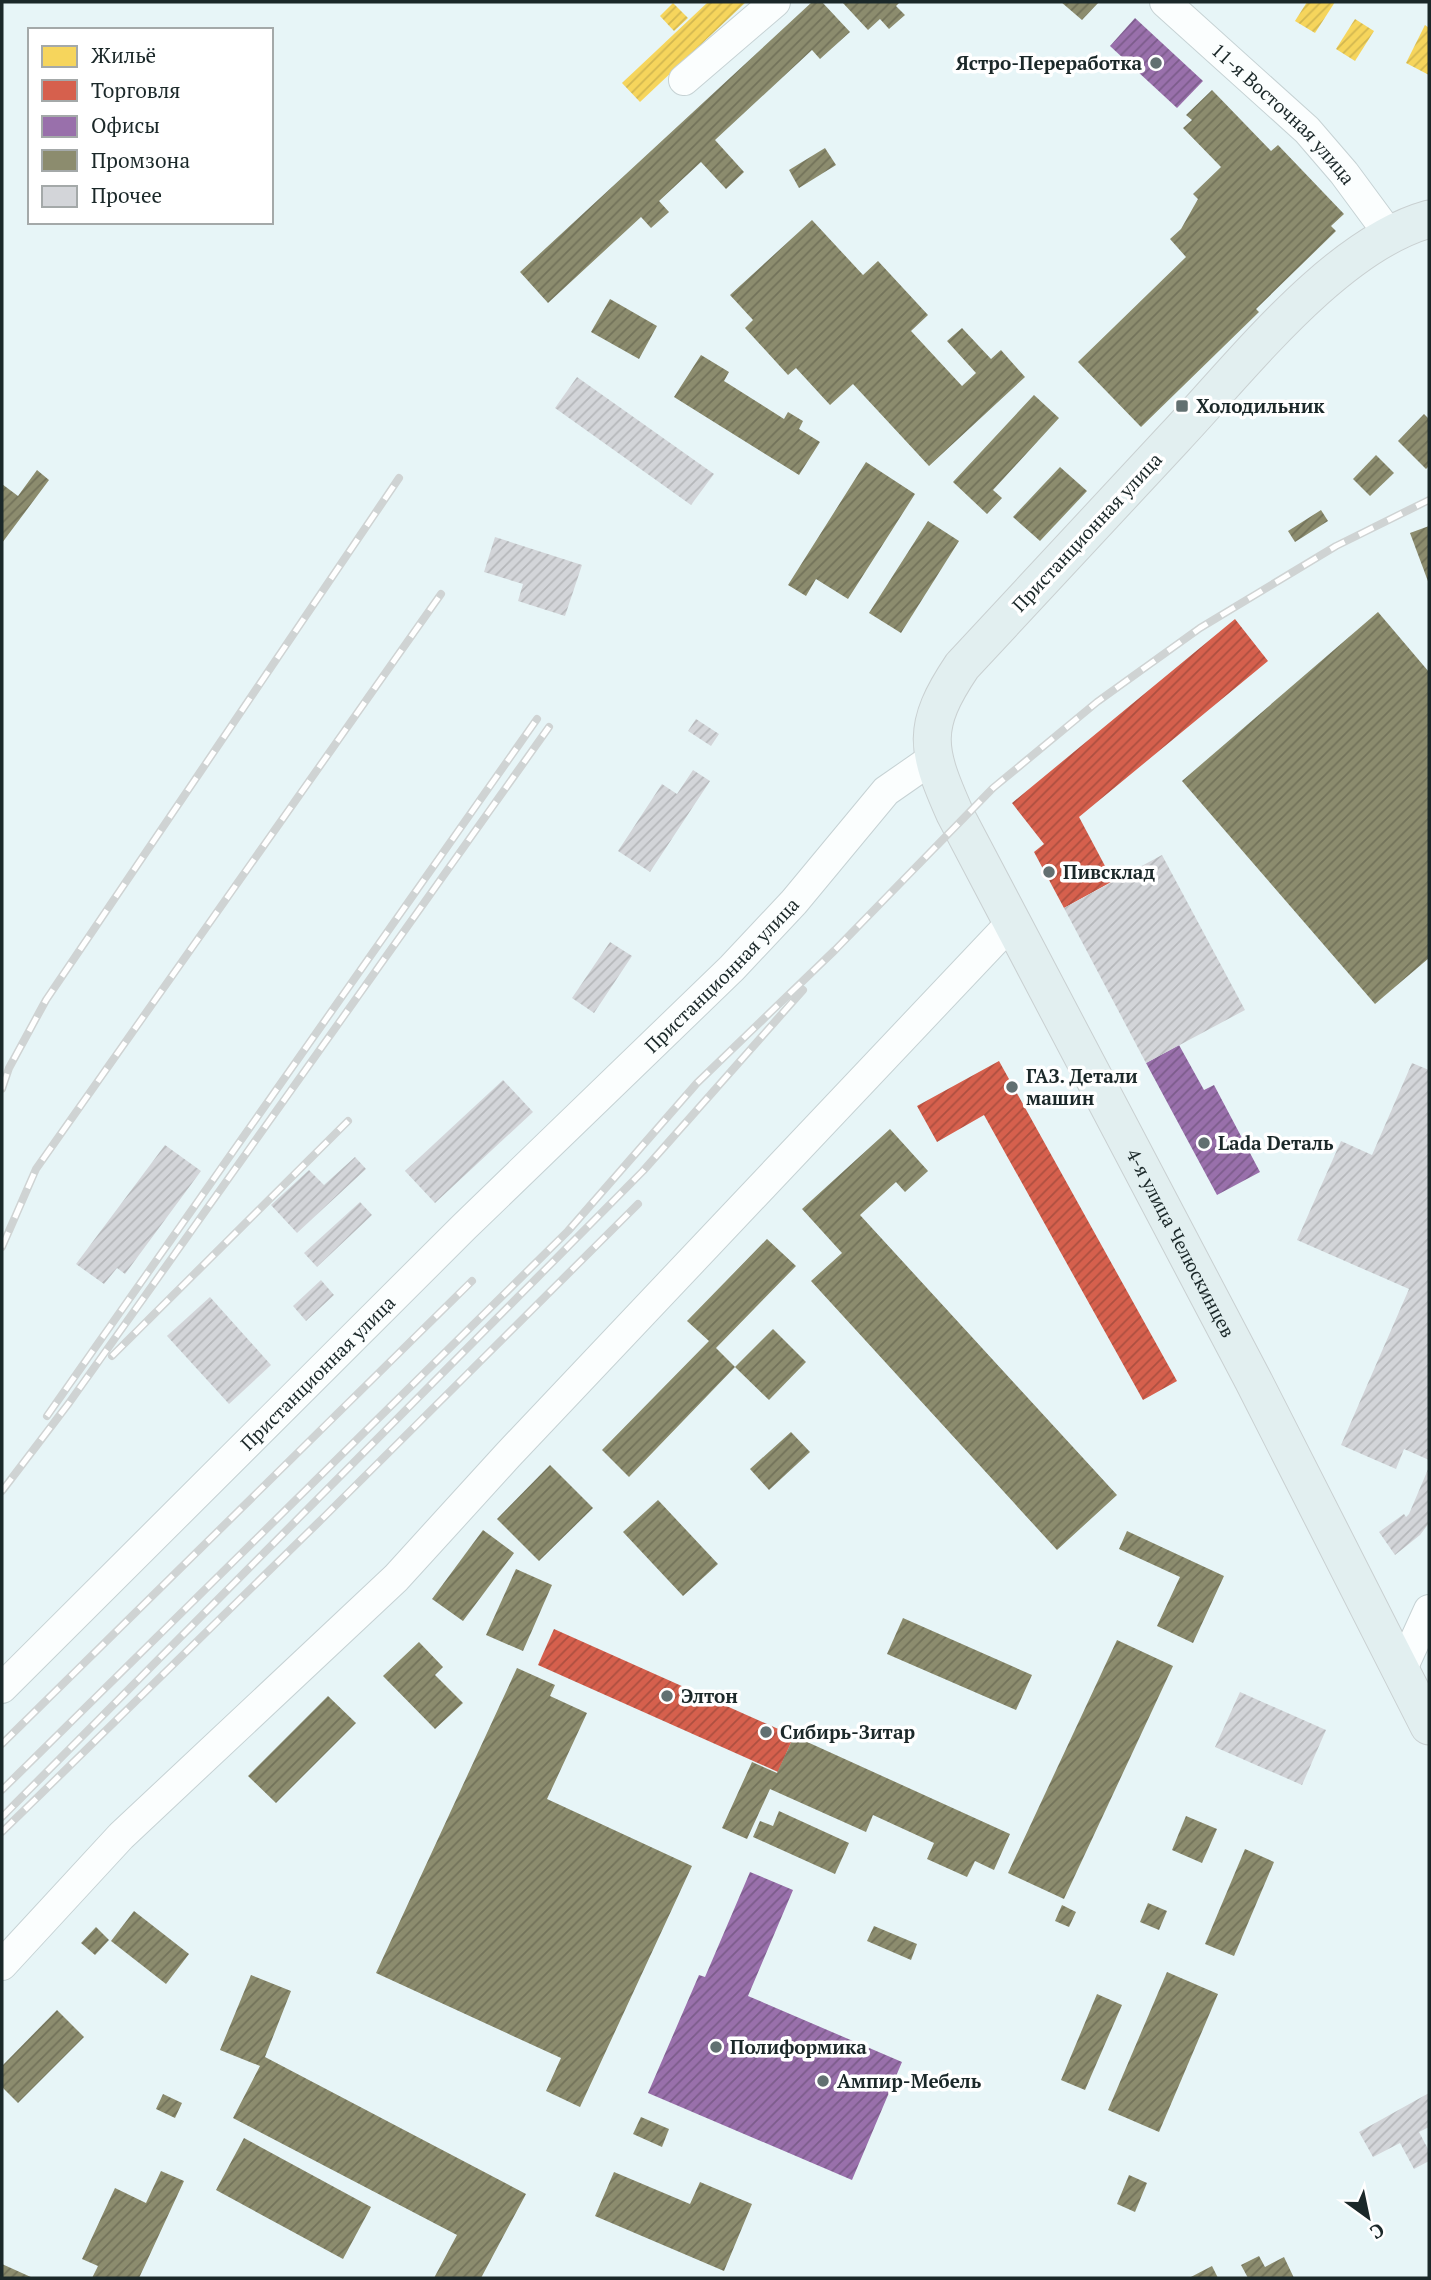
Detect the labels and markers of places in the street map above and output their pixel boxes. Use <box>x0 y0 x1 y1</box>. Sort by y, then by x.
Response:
place label: Ястро-Переработка <box>956 50 1142 75</box>
marker: Ястро-Переработка <box>1148 55 1164 71</box>
place label: Холодильник <box>1196 393 1325 418</box>
marker: Холодильник <box>1174 398 1190 414</box>
place label: Пивсклад <box>1063 859 1155 884</box>
marker: Пивсклад <box>1041 864 1057 880</box>
place label: ГАЗ. Детали машин <box>1026 1063 1138 1110</box>
marker: ГАЗ. Детали машин <box>1004 1079 1020 1095</box>
place label: Lada Dеталь <box>1218 1130 1334 1155</box>
marker: Lada Dеталь <box>1196 1135 1212 1151</box>
place label: Элтон <box>681 1683 738 1708</box>
marker: Элтон <box>659 1688 675 1704</box>
place label: Сибирь-Зитар <box>780 1719 915 1744</box>
marker: Сибирь-Зитар <box>758 1724 774 1740</box>
place label: Полиформика <box>730 2034 867 2059</box>
marker: Полиформика <box>708 2039 724 2055</box>
place label: Ампир-Мебель <box>837 2068 982 2093</box>
marker: Ампир-Мебель <box>815 2073 831 2089</box>

